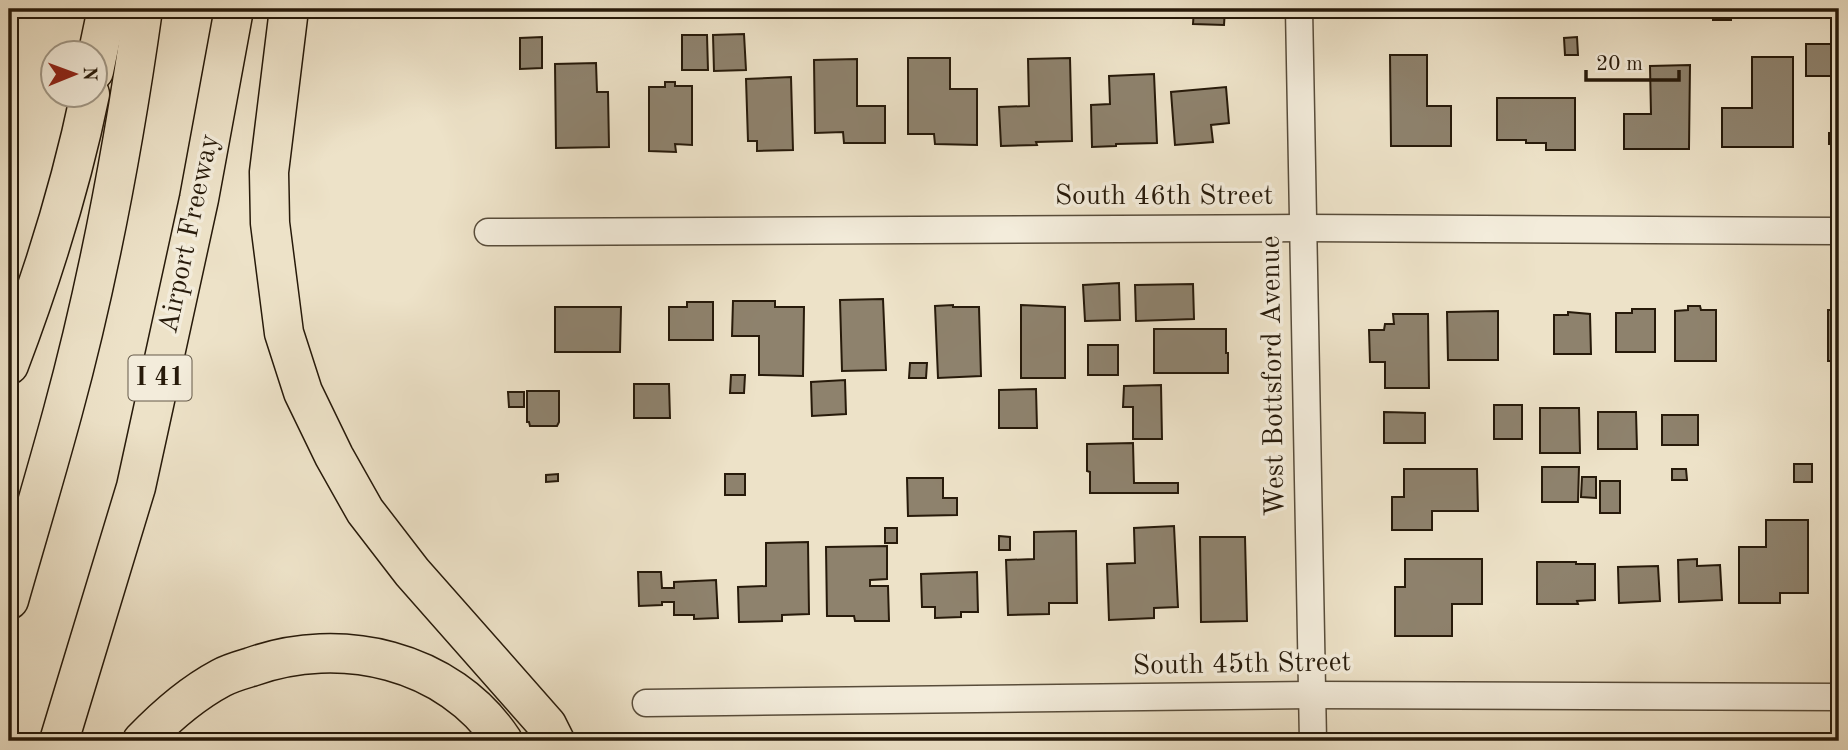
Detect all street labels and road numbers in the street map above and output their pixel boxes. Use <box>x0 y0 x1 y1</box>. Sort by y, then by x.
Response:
street label: Airport Freeway <box>155 132 225 336</box>
street label: South 46th Street <box>1055 183 1273 211</box>
street label: West Bottsford Avenue <box>1258 235 1290 517</box>
road number: I 41 <box>128 356 192 400</box>
street label: South 45th Street <box>1132 649 1352 681</box>

